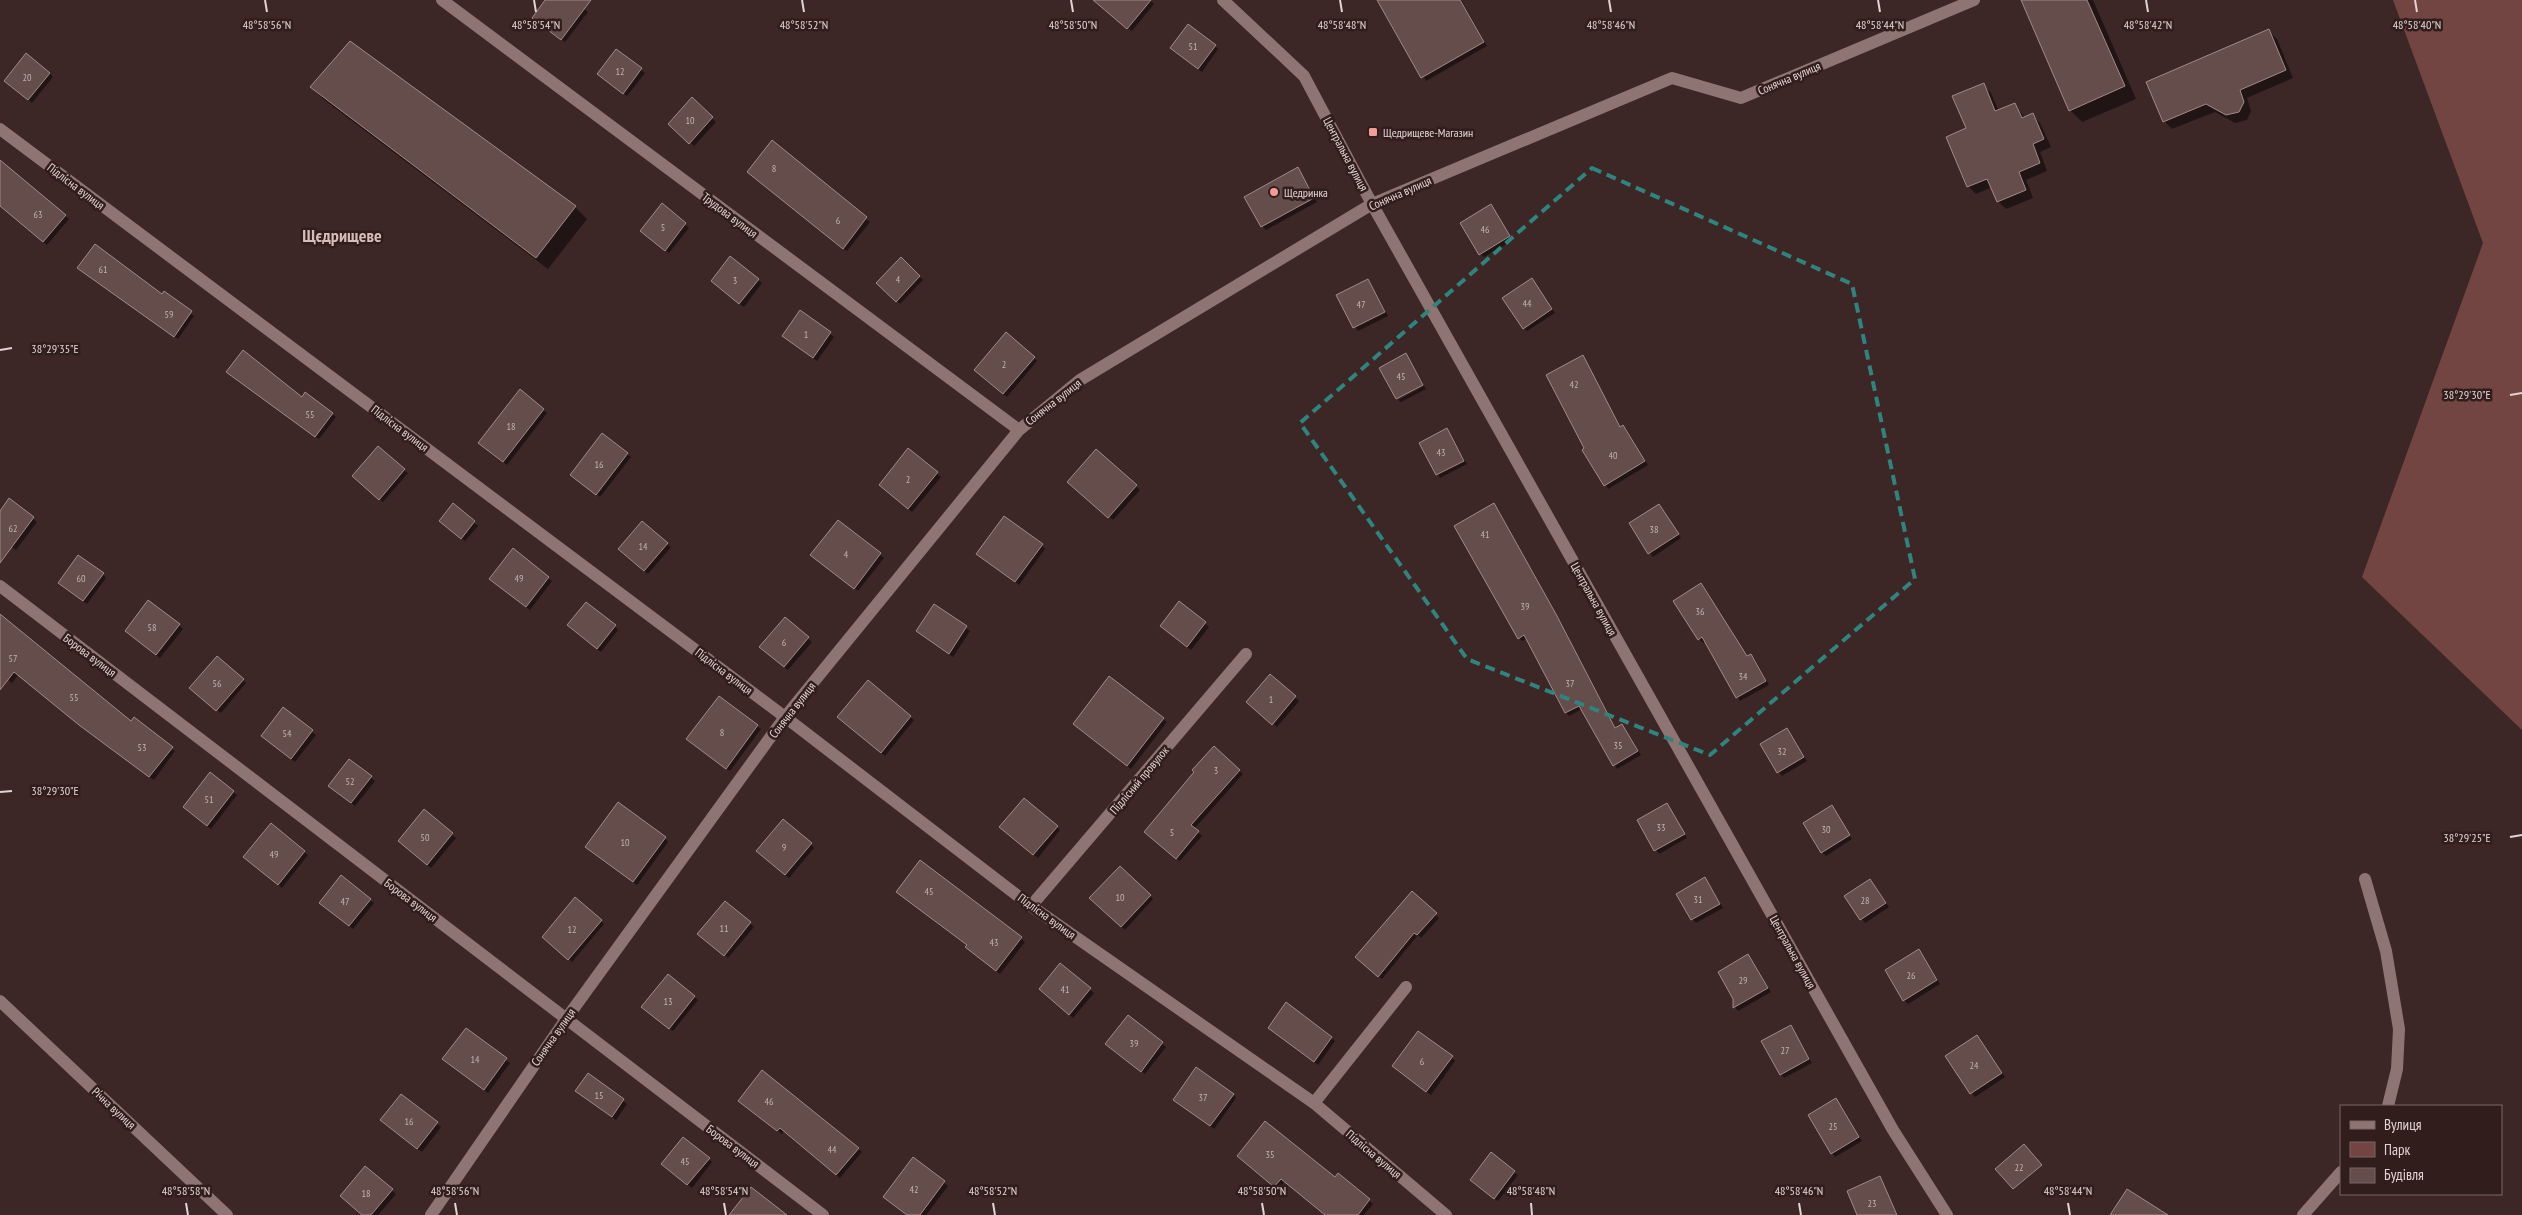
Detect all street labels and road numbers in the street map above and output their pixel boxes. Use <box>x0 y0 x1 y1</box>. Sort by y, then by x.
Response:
street label: Сонячна вулиця <box>1755 58 1823 98</box>
street label: Центральна вулиця <box>1320 114 1372 194</box>
street label: Підлісна вулиця <box>44 160 108 213</box>
street label: Сонячна вулиця <box>1366 172 1434 213</box>
street label: Трудова вулиця <box>699 189 761 241</box>
street label: Сонячна вулиця <box>1022 375 1084 428</box>
street label: Підлісна вулиця <box>368 402 432 455</box>
street label: Центральна вулиця <box>1568 560 1621 639</box>
street label: Борова вулиця <box>61 630 120 680</box>
street label: Підлісна вулиця <box>692 645 756 698</box>
street label: Сонячна вулиця <box>766 679 819 741</box>
street label: Підлісний провулок <box>1106 743 1172 817</box>
street label: Борова вулиця <box>382 875 441 925</box>
street label: Підлісна вулиця <box>1015 890 1079 942</box>
street label: Центральна вулиця <box>1767 913 1820 992</box>
street label: Сонячна вулиця <box>528 1005 579 1069</box>
street label: Річна вулиця <box>89 1084 139 1132</box>
street label: Борова вулиця <box>704 1121 763 1171</box>
street label: Підлісна вулиця <box>1343 1126 1405 1182</box>

